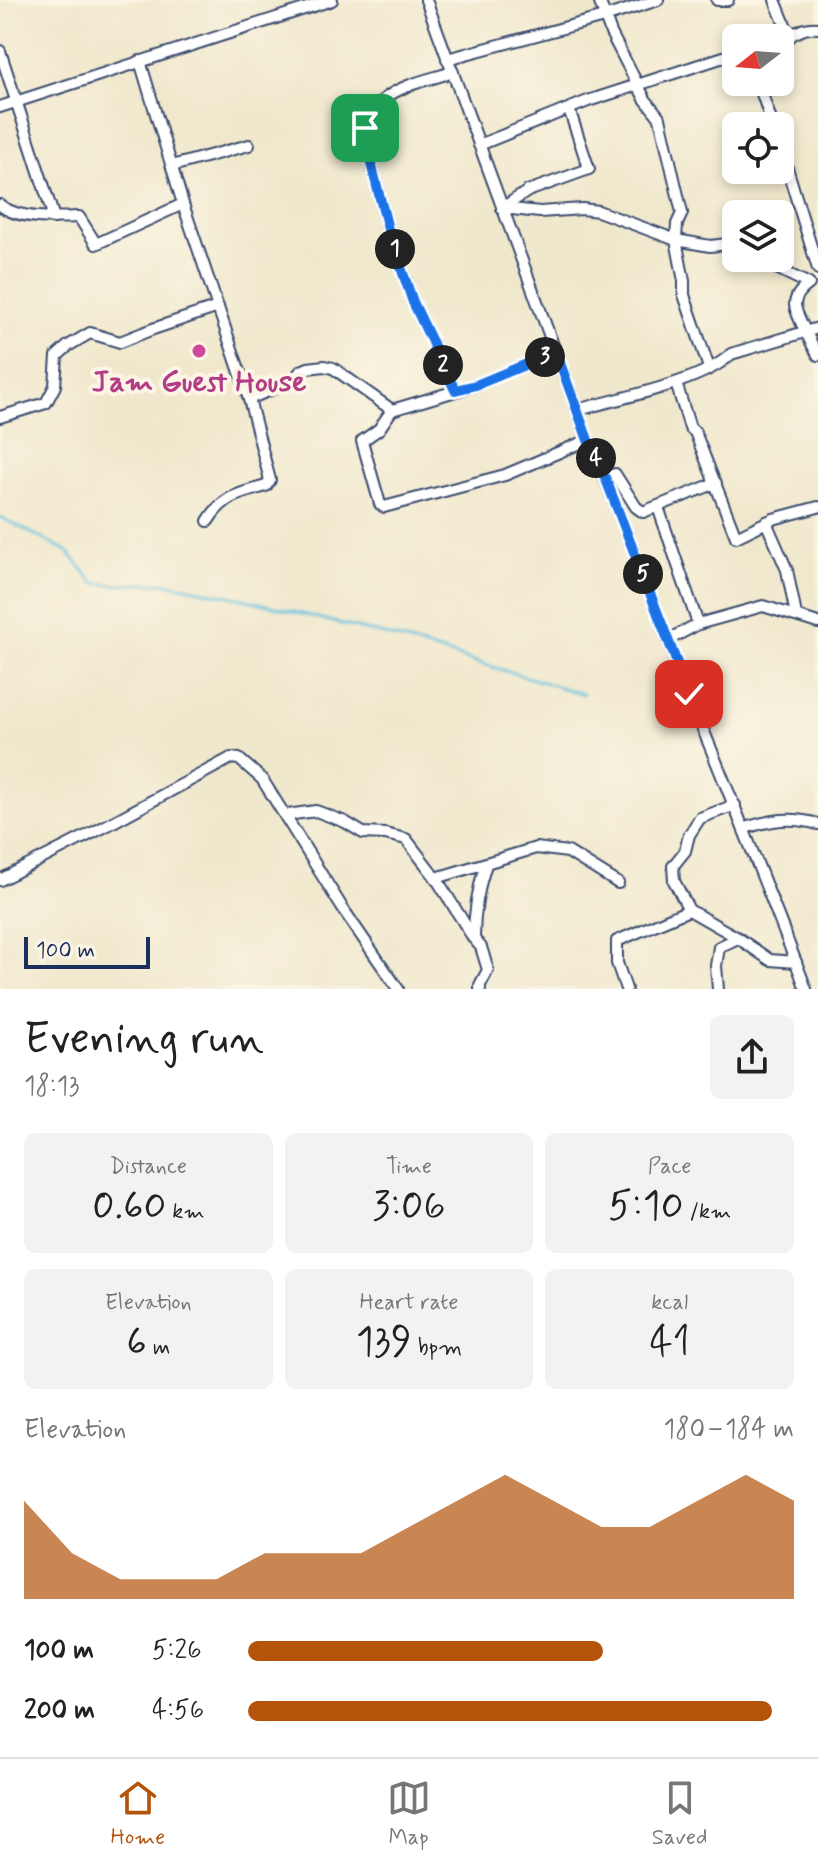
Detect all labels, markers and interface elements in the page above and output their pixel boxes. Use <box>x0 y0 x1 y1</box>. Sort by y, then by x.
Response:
north arrow <box>722 24 794 96</box>
map controls <box>722 24 794 272</box>
pin <box>331 94 399 162</box>
icon: arrive <box>343 106 387 150</box>
button: locate <box>722 112 794 184</box>
button: layers <box>722 200 794 272</box>
pin: 1 <box>375 229 415 269</box>
text: 1 <box>390 235 400 263</box>
pin: 3 <box>525 337 565 377</box>
marker: Jam Guest House <box>190 342 208 360</box>
text: 3 <box>540 343 550 371</box>
pin: 2 <box>423 345 463 385</box>
text: 2 <box>438 351 448 379</box>
place label: Jam Guest House <box>92 363 306 402</box>
pin: 4 <box>576 438 616 478</box>
text: 4 <box>590 444 602 472</box>
pin: 5 <box>623 554 663 594</box>
text: 5 <box>636 560 650 588</box>
pin <box>655 660 723 728</box>
icon: check <box>667 672 711 716</box>
scale bar <box>24 933 150 969</box>
text: 100 m <box>36 937 95 965</box>
text: Evening run <box>24 1011 264 1069</box>
button: share <box>710 1015 794 1099</box>
text: 18:13 <box>24 1070 79 1104</box>
text: Distance <box>110 1153 187 1181</box>
text: Time <box>386 1153 432 1181</box>
text: Pace <box>648 1153 692 1181</box>
text: 0.60 <box>92 1181 166 1233</box>
text: 3:06 <box>372 1181 446 1233</box>
text: 5:10 <box>608 1181 684 1233</box>
text: km <box>166 1198 204 1226</box>
text: /km <box>684 1198 731 1226</box>
text: Elevation <box>105 1289 192 1317</box>
text: Heart rate <box>360 1289 458 1317</box>
text: kcal <box>651 1289 688 1317</box>
text: 6 <box>126 1317 147 1369</box>
text: 139 <box>356 1317 412 1369</box>
text: 41 <box>649 1317 690 1369</box>
text: m <box>147 1334 170 1362</box>
text: bpm <box>412 1334 462 1362</box>
text: Elevation <box>24 1413 126 1447</box>
text: 180–184 m <box>664 1413 794 1447</box>
text: 100 m <box>24 1634 94 1668</box>
text: 5:26 <box>152 1634 202 1668</box>
text: 200 m <box>24 1694 95 1728</box>
text: 4:56 <box>152 1694 204 1728</box>
tab: Home <box>111 1776 165 1852</box>
tab: Map <box>387 1776 431 1852</box>
tab: Saved <box>652 1776 707 1852</box>

